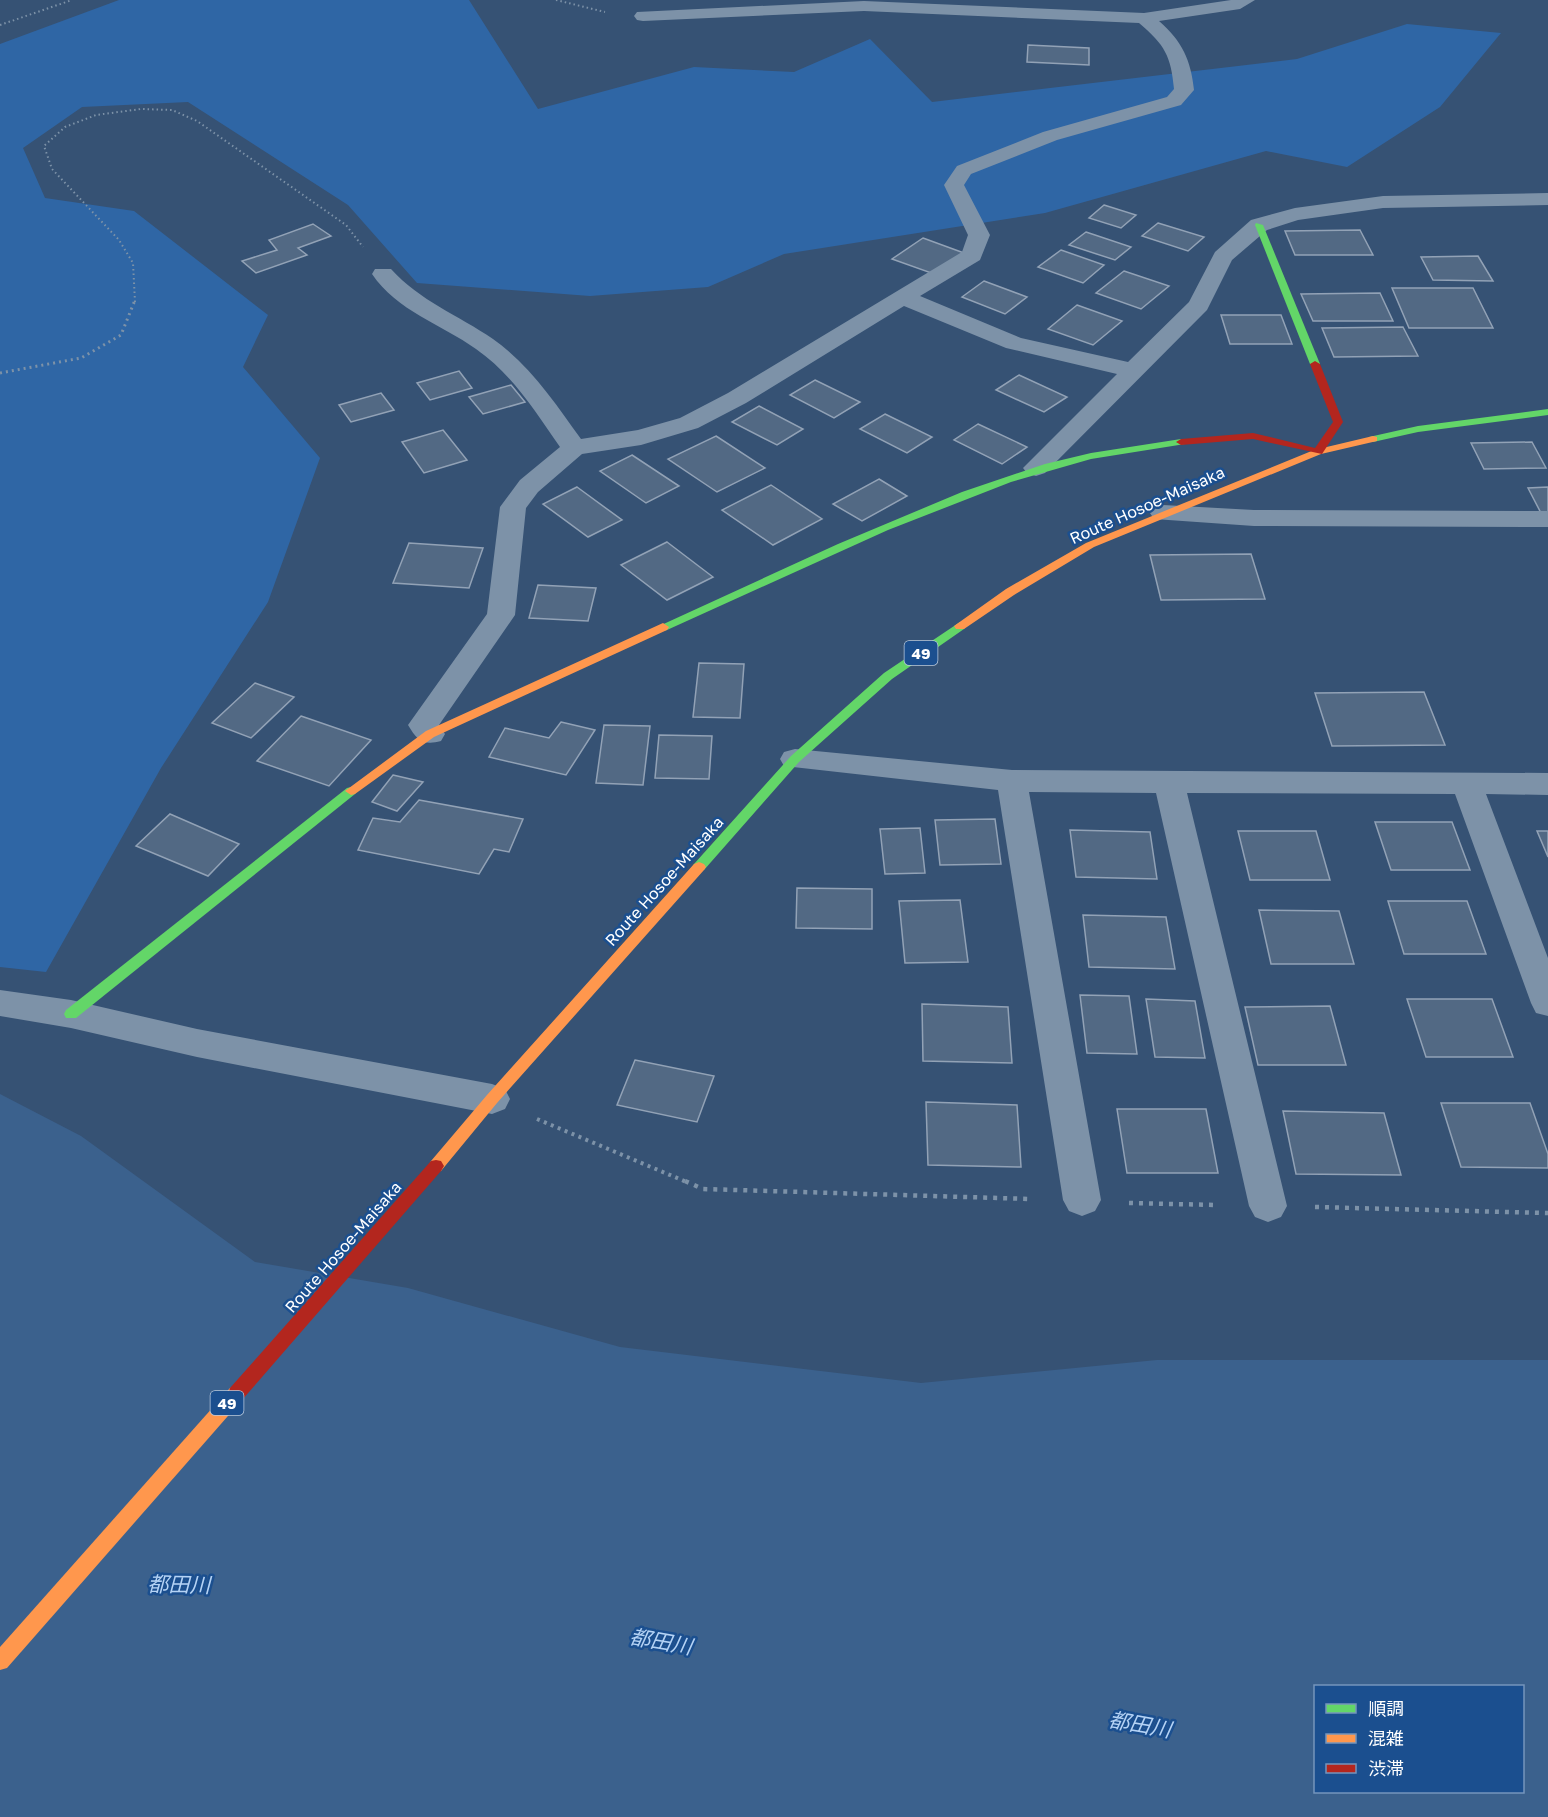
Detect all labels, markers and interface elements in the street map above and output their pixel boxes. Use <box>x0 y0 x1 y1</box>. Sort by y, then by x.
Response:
street label: Route Hosoe-Maisaka <box>1066 462 1228 548</box>
road number: 49 <box>904 641 938 665</box>
street label: Route Hosoe-Maisaka <box>601 812 727 950</box>
street label: Route Hosoe-Maisaka <box>281 1177 405 1317</box>
road number: 49 <box>210 1391 244 1415</box>
water label: 都田川 <box>147 1570 213 1598</box>
water label: 都田川 <box>628 1623 696 1660</box>
legend <box>1314 1685 1524 1793</box>
text: 順調 <box>1368 1697 1404 1719</box>
water label: 都田川 <box>1107 1706 1175 1743</box>
text: 混雑 <box>1368 1727 1404 1749</box>
text: 渋滞 <box>1368 1757 1404 1779</box>

